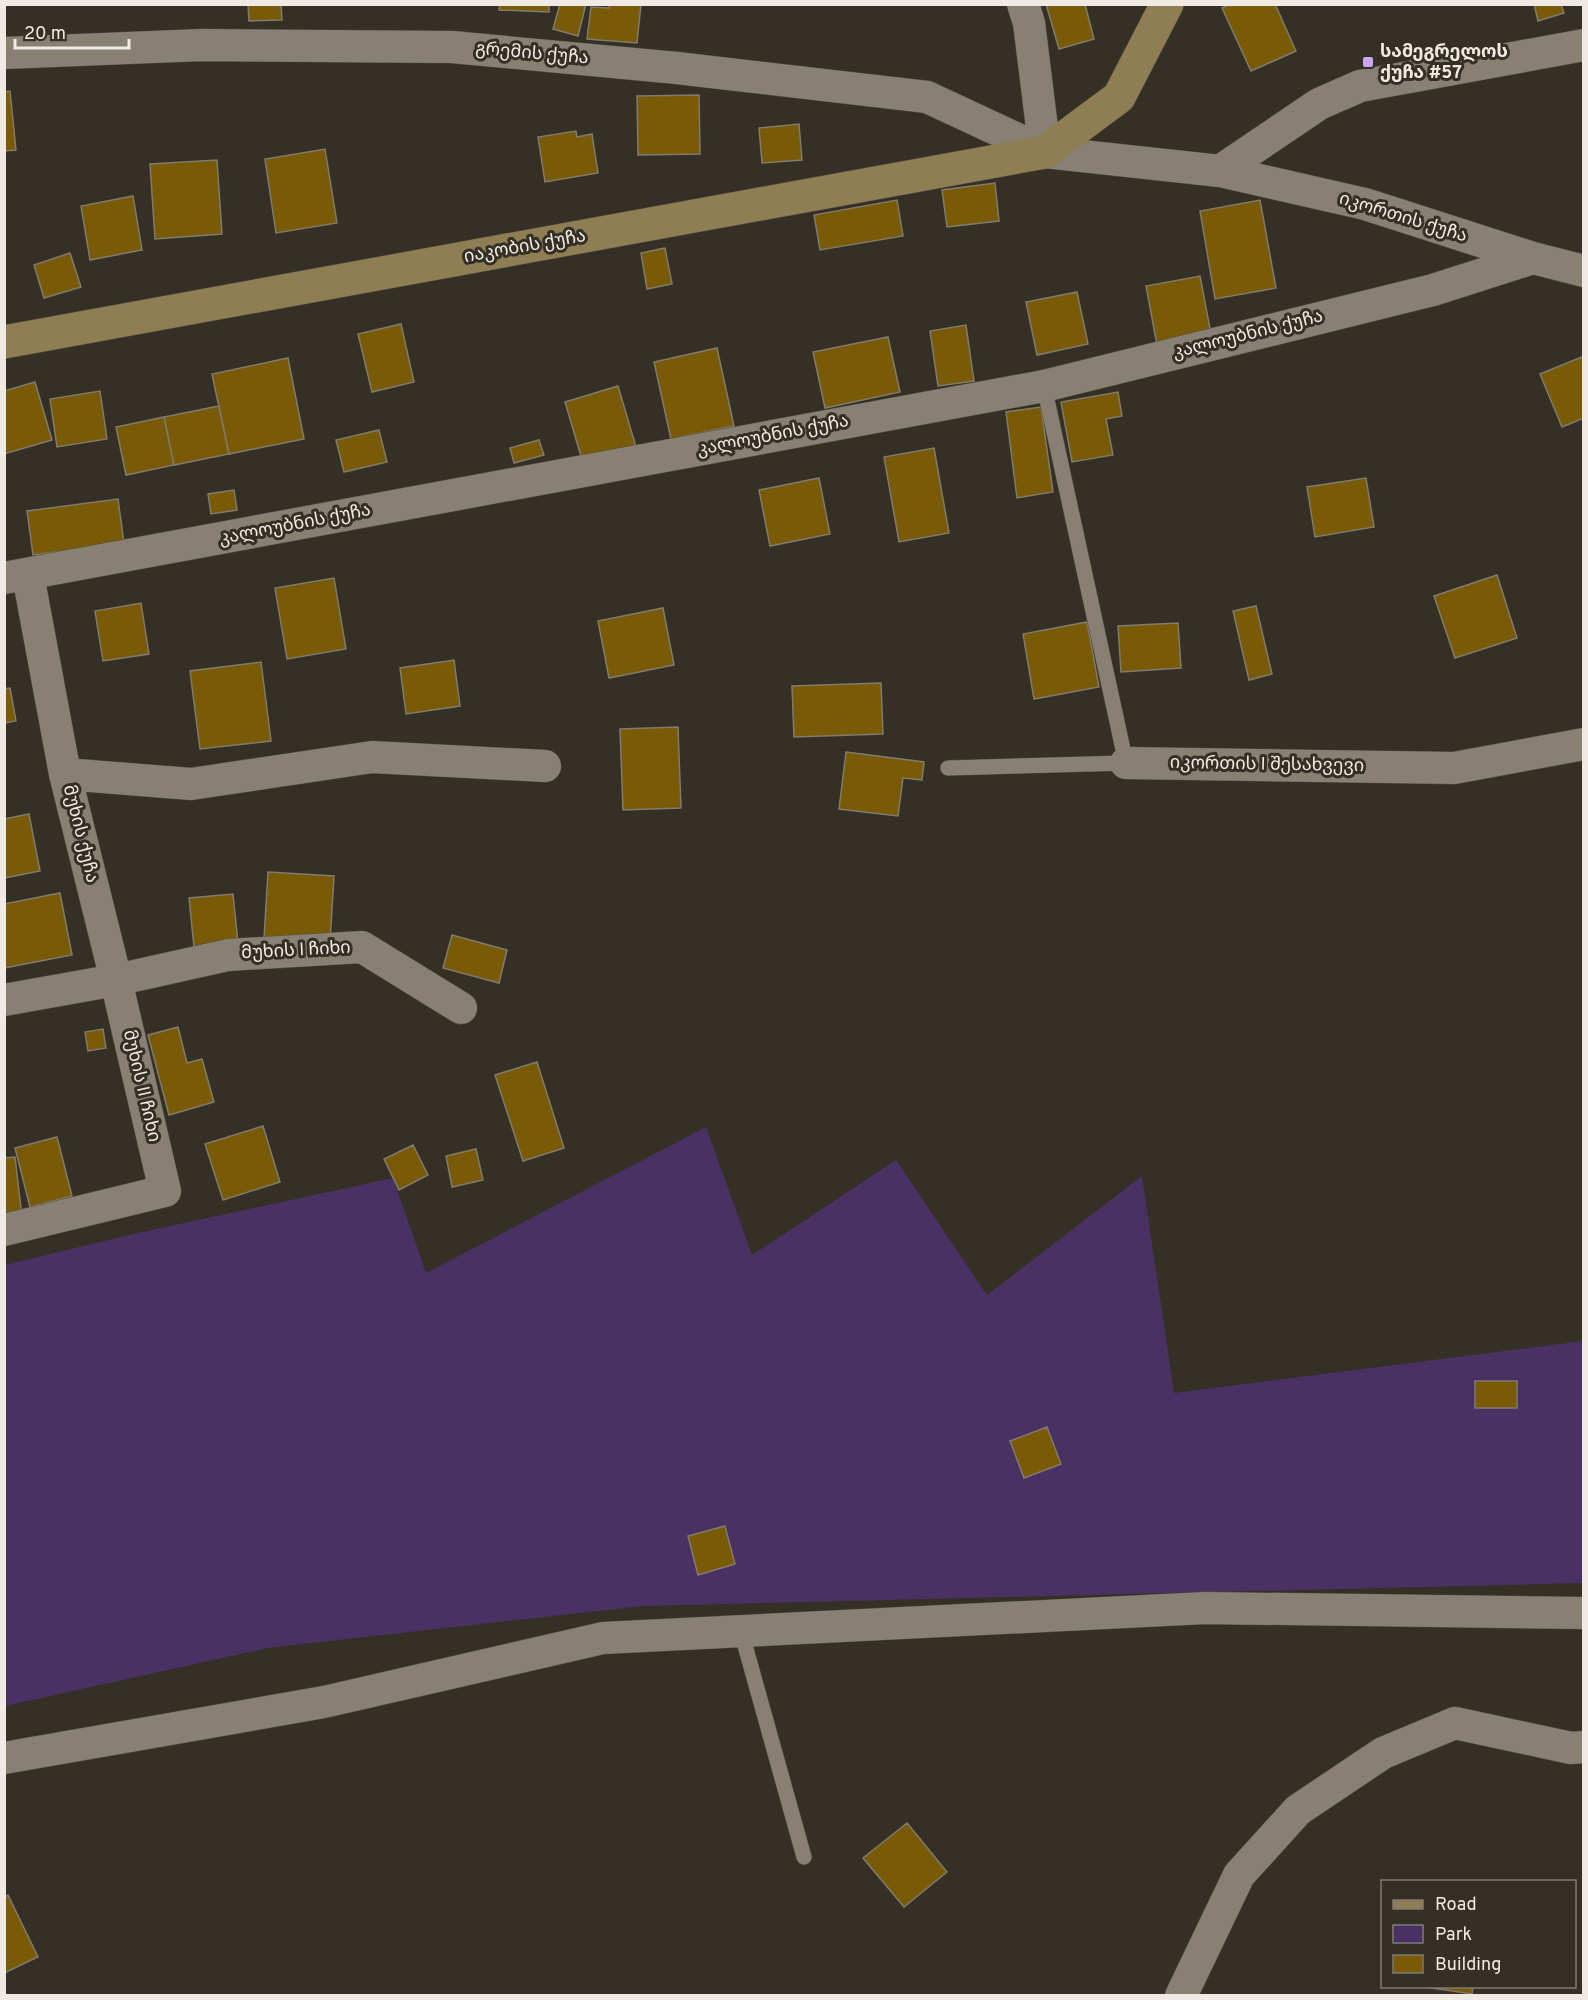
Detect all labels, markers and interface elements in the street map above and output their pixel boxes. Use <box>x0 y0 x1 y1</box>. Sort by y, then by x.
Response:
scale bar <box>15 12 129 50</box>
text: 20 m <box>24 23 66 46</box>
street label: გრემის ქუჩა <box>474 38 590 70</box>
place label: სამეგრელოს ქუჩა #57 <box>1380 41 1508 85</box>
marker: სამეგრელოს ქუჩა #57 <box>1361 55 1375 69</box>
street label: იკორთის ქუჩა <box>1336 188 1470 248</box>
street label: იაკობის ქუჩა <box>462 225 588 269</box>
street label: კალოუბნის ქუჩა <box>1170 305 1326 365</box>
street label: კალოუბნის ქუჩა <box>695 410 851 462</box>
street label: კალოუბნის ქუჩა <box>217 499 373 551</box>
street label: იკორთის I შესახვევი <box>1170 752 1364 778</box>
street label: მუხის ქუჩა <box>57 783 103 885</box>
street label: მუხის I ჩიხი <box>241 937 351 965</box>
street label: მუხის II ჩიხი <box>117 1028 165 1144</box>
legend <box>1381 1880 1576 1988</box>
text: Road <box>1435 1894 1477 1917</box>
text: Park <box>1435 1924 1472 1947</box>
text: Building <box>1435 1954 1501 1977</box>

